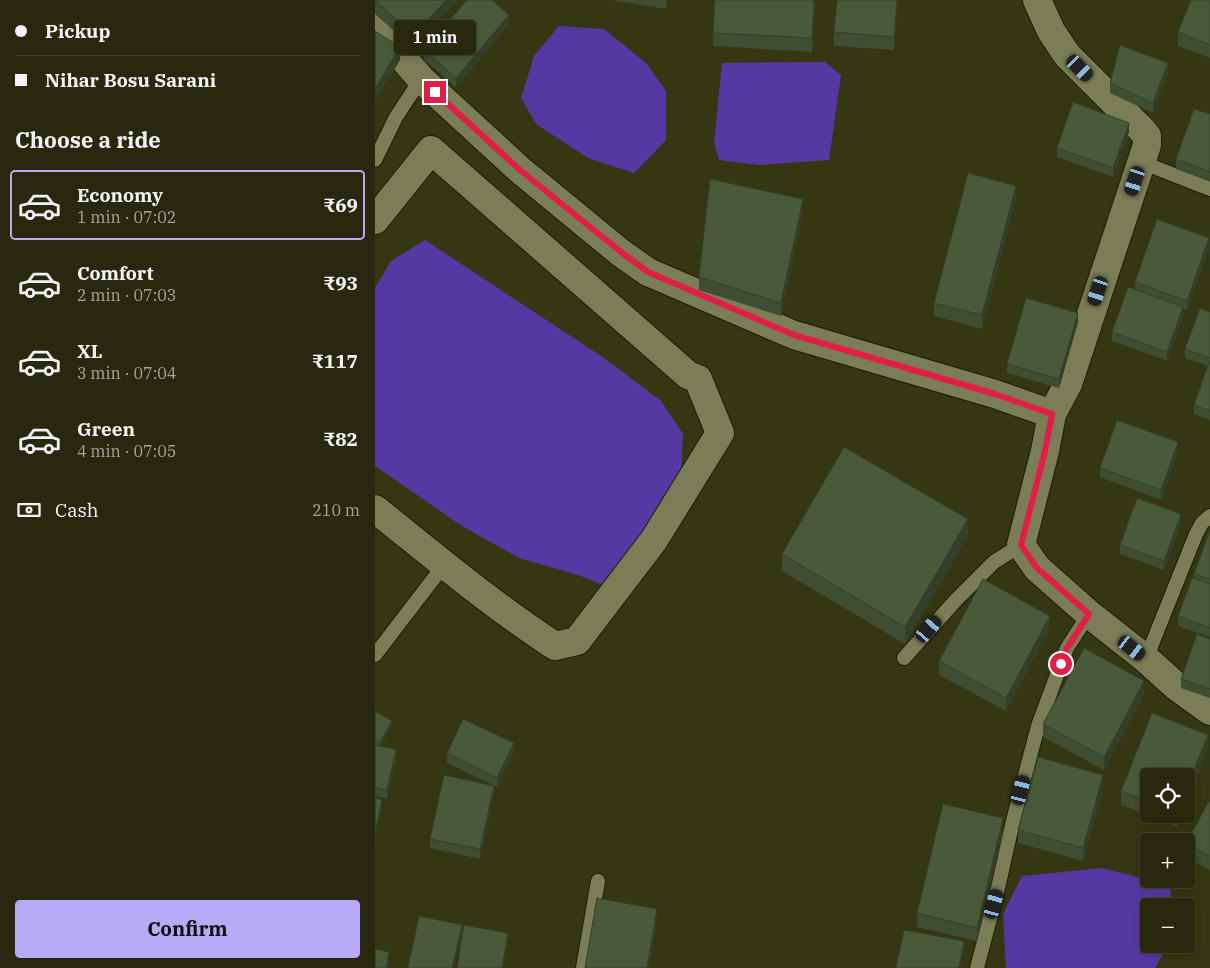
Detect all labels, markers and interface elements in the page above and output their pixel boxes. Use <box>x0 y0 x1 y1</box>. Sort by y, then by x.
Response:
text: Pickup <box>45 19 110 43</box>
callout: 1 min <box>394 19 476 54</box>
text: 1 min <box>413 27 457 47</box>
car <box>1064 52 1095 84</box>
text: Nihar Bosu Sarani <box>45 68 216 92</box>
route end <box>424 81 446 103</box>
text: Choose a ride <box>15 125 161 154</box>
car <box>1123 164 1146 198</box>
icon: car <box>17 183 62 228</box>
text: Economy <box>77 183 163 207</box>
text: ₹69 <box>323 193 358 217</box>
text: 1 min · 07:02 <box>77 207 176 227</box>
icon: car <box>17 261 62 306</box>
text: Comfort <box>77 261 154 285</box>
text: ₹93 <box>323 271 358 295</box>
car <box>1086 274 1109 308</box>
text: 2 min · 07:03 <box>77 285 176 305</box>
icon: car <box>17 339 62 384</box>
text: XL <box>77 339 103 363</box>
text: ₹117 <box>312 349 358 373</box>
text: 3 min · 07:04 <box>77 363 176 383</box>
icon: car <box>17 417 62 462</box>
text: Green <box>77 417 135 441</box>
text: ₹82 <box>323 427 358 451</box>
text: 4 min · 07:05 <box>77 441 176 461</box>
icon: cash <box>15 496 43 524</box>
text: Cash <box>55 498 99 522</box>
text: 210 m <box>312 500 360 520</box>
car <box>913 613 944 645</box>
car <box>1115 633 1148 663</box>
route start <box>1050 653 1072 675</box>
map controls <box>1140 768 1195 953</box>
button: locate <box>1140 768 1195 823</box>
car <box>1010 774 1031 806</box>
button: + <box>1140 833 1195 888</box>
car <box>982 888 1005 920</box>
button: − <box>1140 898 1195 953</box>
button: Confirm <box>15 900 360 958</box>

